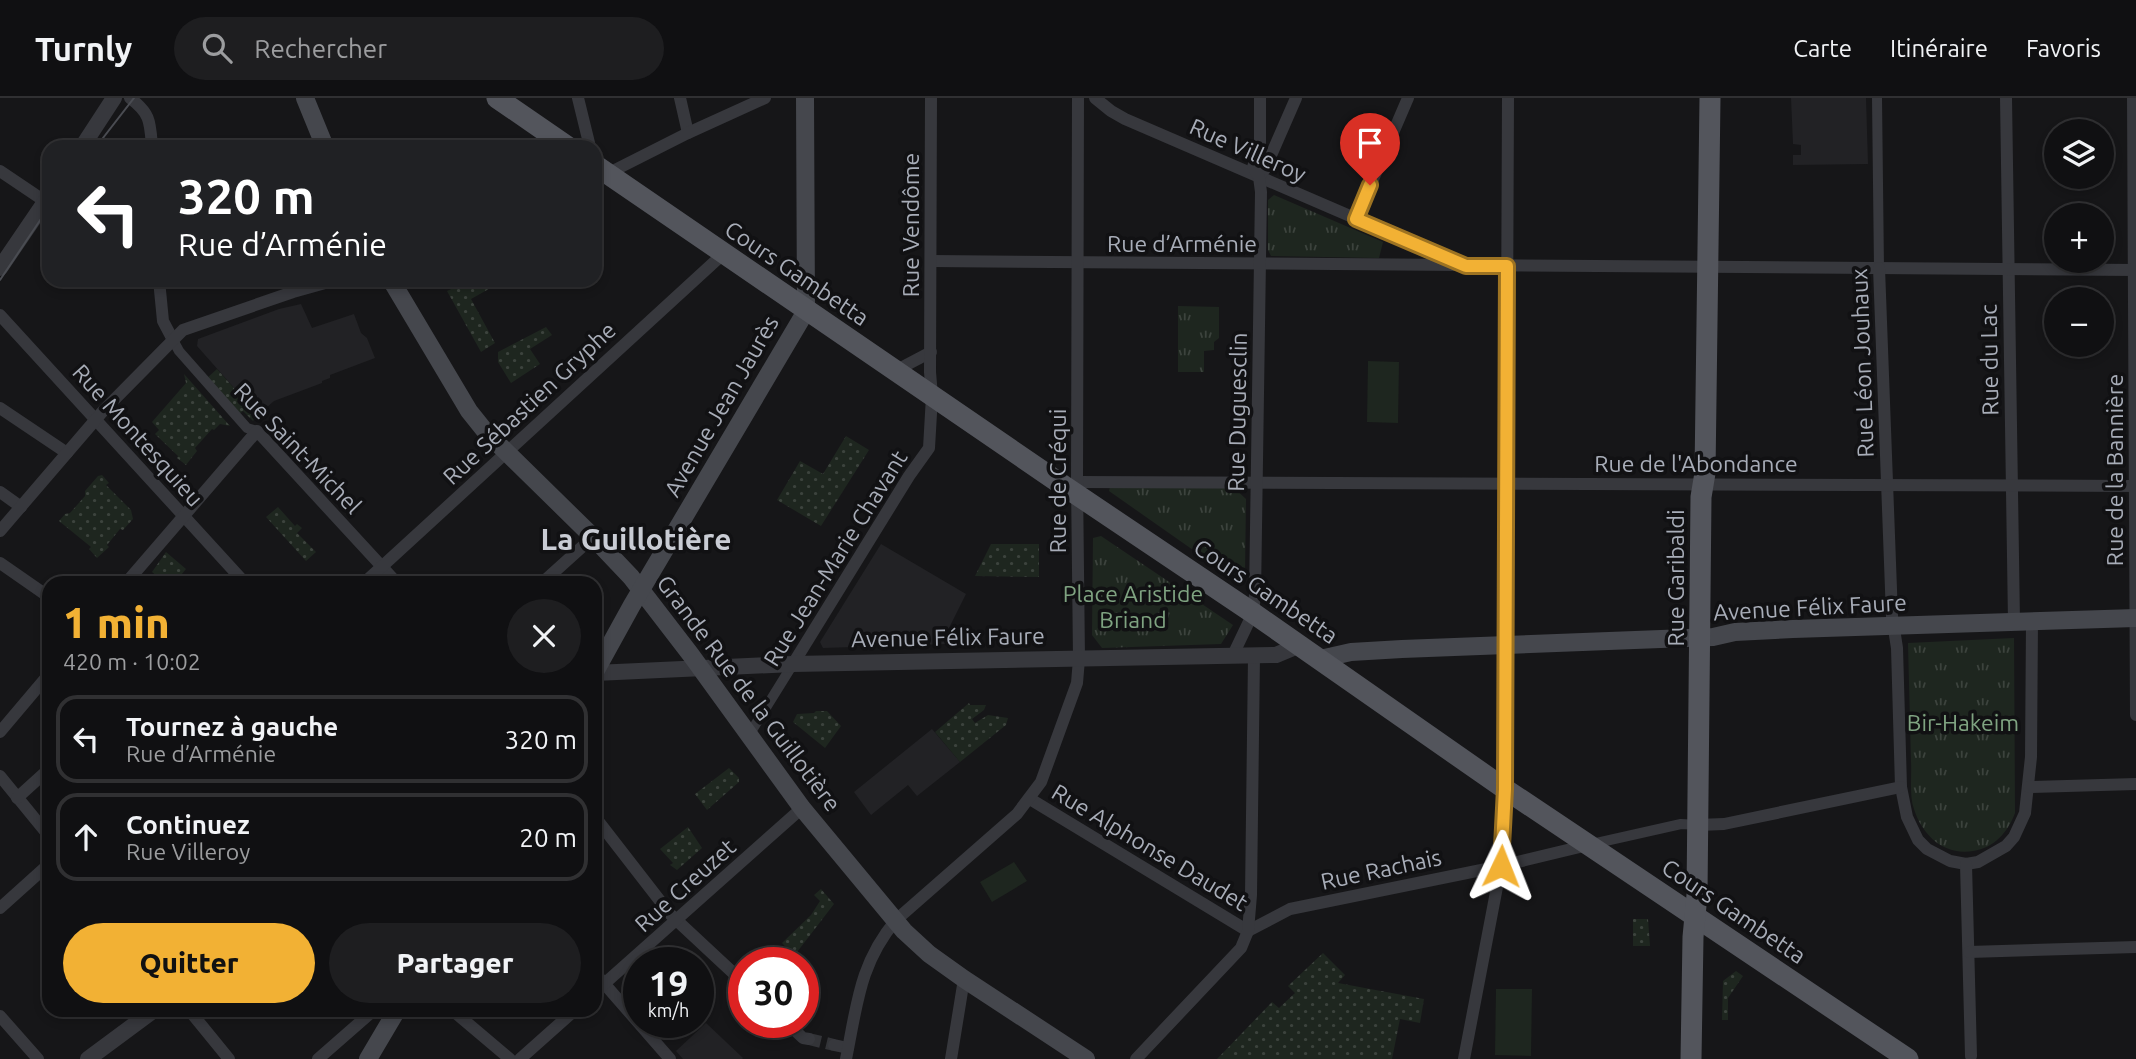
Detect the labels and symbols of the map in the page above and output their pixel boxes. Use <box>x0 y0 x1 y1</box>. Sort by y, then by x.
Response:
street label: Rue Villeroy <box>1186 113 1310 187</box>
pin <box>1340 113 1400 185</box>
street label: Rue Vendôme <box>898 153 923 297</box>
street label: Cours Gambetta <box>721 216 873 330</box>
street label: Rue d’Arménie <box>1107 231 1257 256</box>
street label: Rue Léon Jouhaux <box>1846 268 1878 458</box>
street label: Rue du Lac <box>1976 304 2002 416</box>
street label: Avenue Jean Jaurès <box>659 311 783 501</box>
street label: Rue Sébastien Gryphe <box>438 317 620 489</box>
street label: Rue Duguesclin <box>1223 332 1251 492</box>
street label: Rue Montesquieu <box>68 359 208 511</box>
street label: Rue de la Bannière <box>2102 374 2127 566</box>
street label: Rue Saint-Michel <box>230 378 366 518</box>
street label: Rue de Créqui <box>1045 409 1070 553</box>
street label: Rue Jean-Marie Chavant <box>758 446 912 670</box>
street label: Rue de l'Abondance <box>1594 451 1798 476</box>
street label: Rue Garibaldi <box>1663 509 1688 647</box>
district label: La Guillotière <box>541 522 732 556</box>
street label: Cours Gambetta <box>1190 534 1342 648</box>
street label: Grande Rue de la Guillotière <box>652 570 846 816</box>
park label: Place Aristide Briand <box>1063 581 1203 632</box>
street label: Avenue Félix Faure <box>1713 589 1907 625</box>
street label: Avenue Félix Faure <box>851 623 1045 651</box>
park label: Bir-Hakeim <box>1907 710 2019 735</box>
street label: Rue Alphonse Daudet <box>1048 779 1252 915</box>
position arrow <box>1464 829 1538 903</box>
street label: Rue Creuzet <box>630 834 740 936</box>
street label: Rue Rachais <box>1318 844 1444 894</box>
street label: Cours Gambetta <box>1658 854 1810 968</box>
speed limit sign: 30 <box>728 947 819 1038</box>

